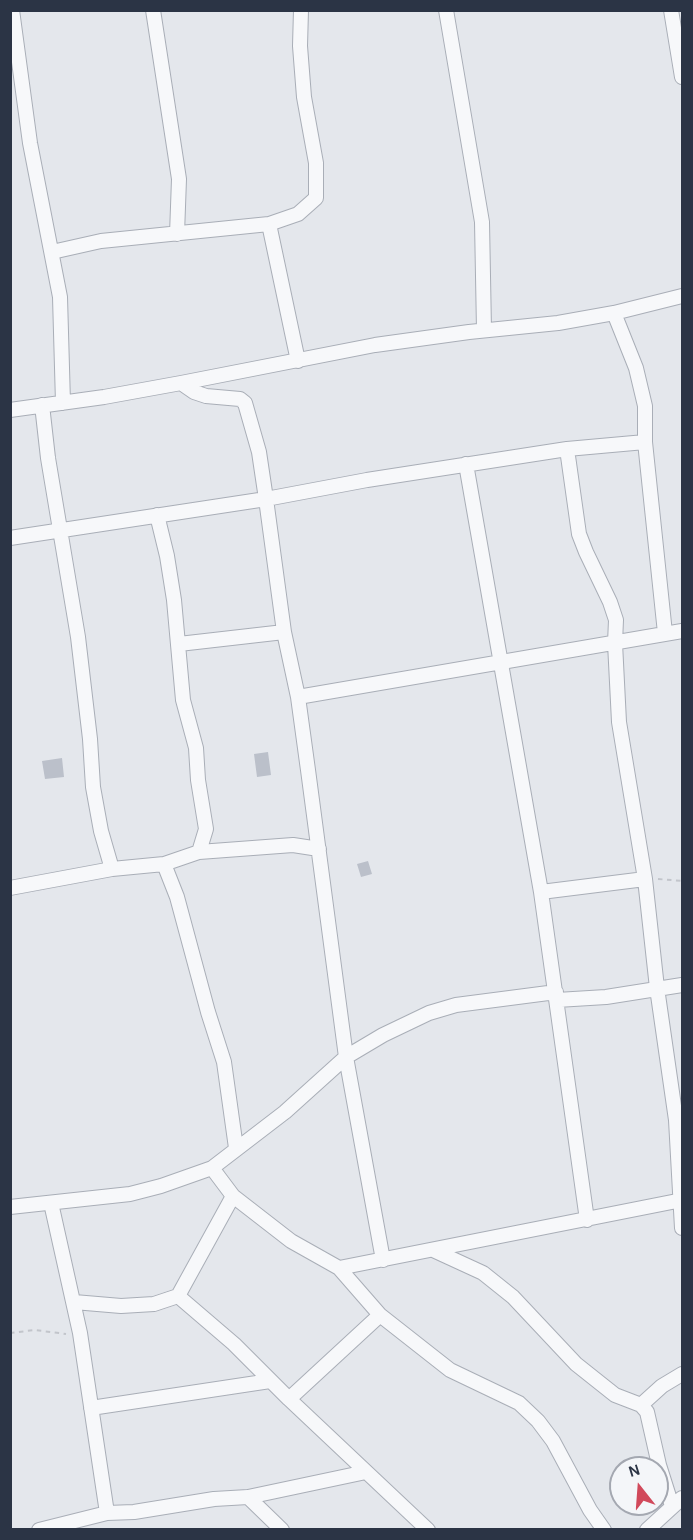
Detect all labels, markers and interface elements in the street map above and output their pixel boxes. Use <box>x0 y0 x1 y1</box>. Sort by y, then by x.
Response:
north arrow <box>609 1456 669 1516</box>
text: N <box>626 1459 642 1481</box>

